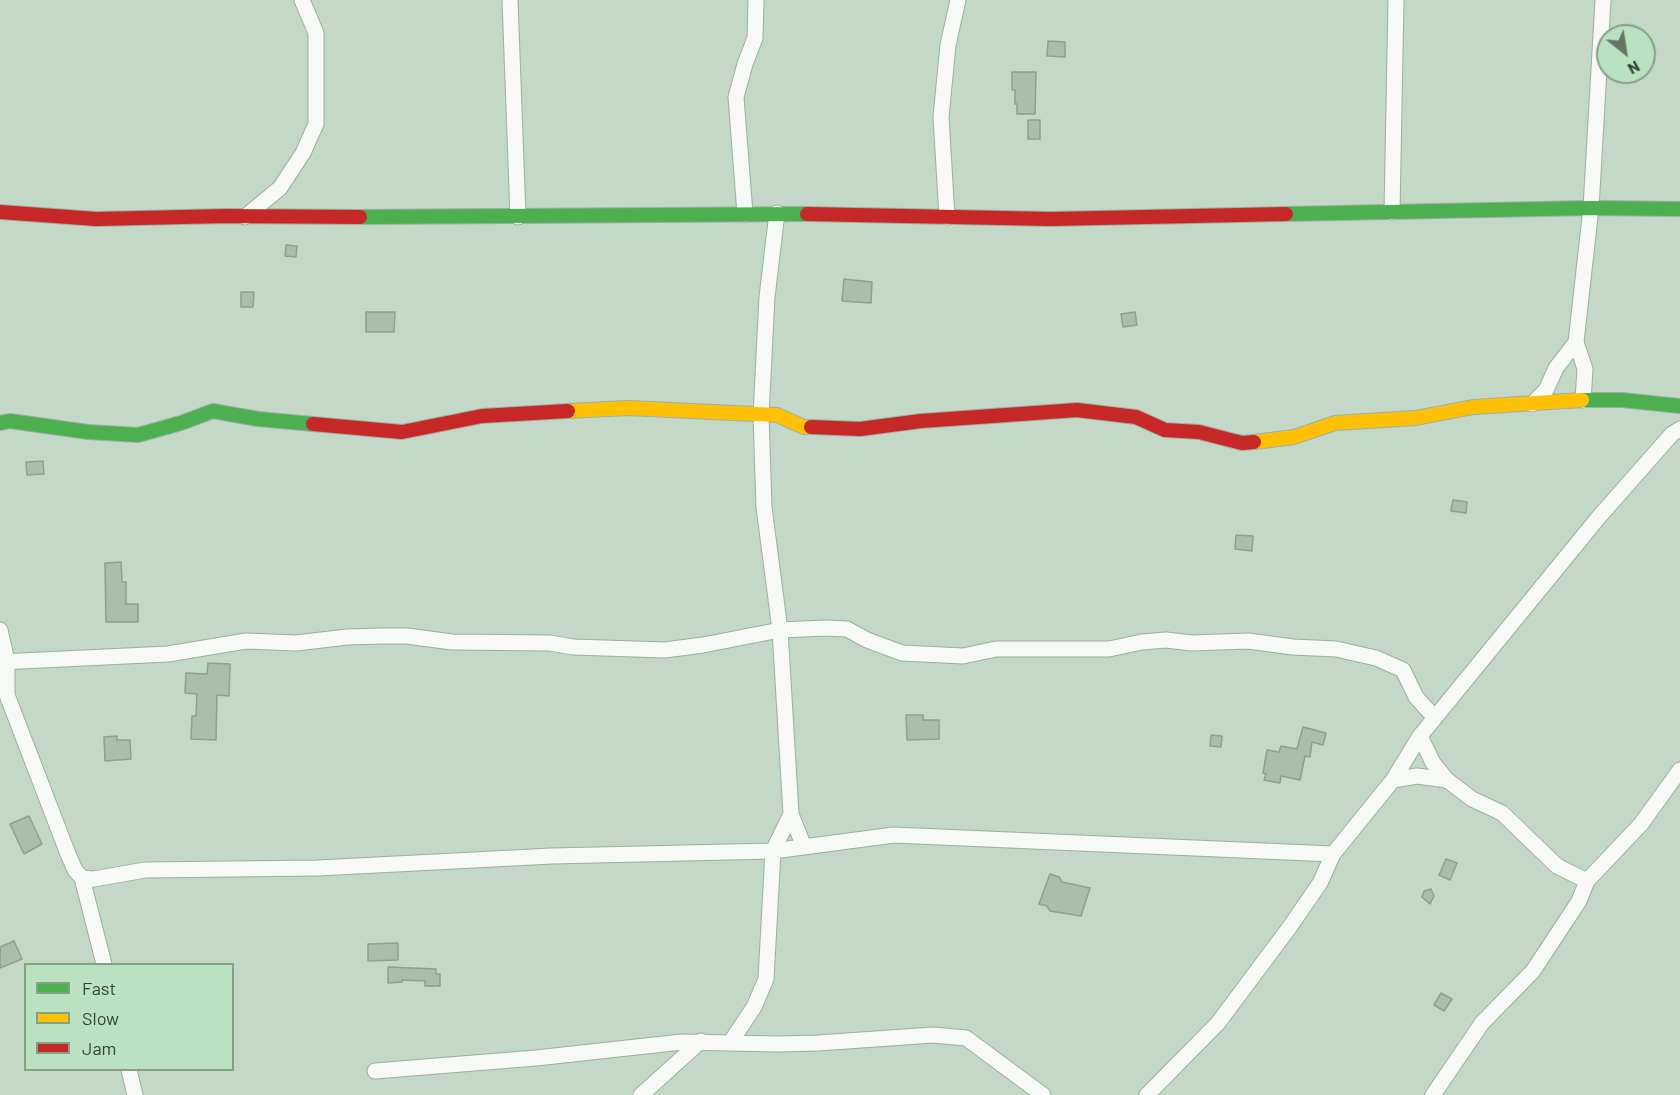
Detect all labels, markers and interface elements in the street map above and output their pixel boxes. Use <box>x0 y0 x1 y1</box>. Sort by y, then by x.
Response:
north arrow <box>1596 24 1656 84</box>
text: N <box>1625 57 1644 79</box>
legend <box>24 963 234 1071</box>
text: Fast <box>82 977 116 999</box>
text: Slow <box>82 1007 119 1029</box>
text: Jam <box>82 1037 116 1059</box>

